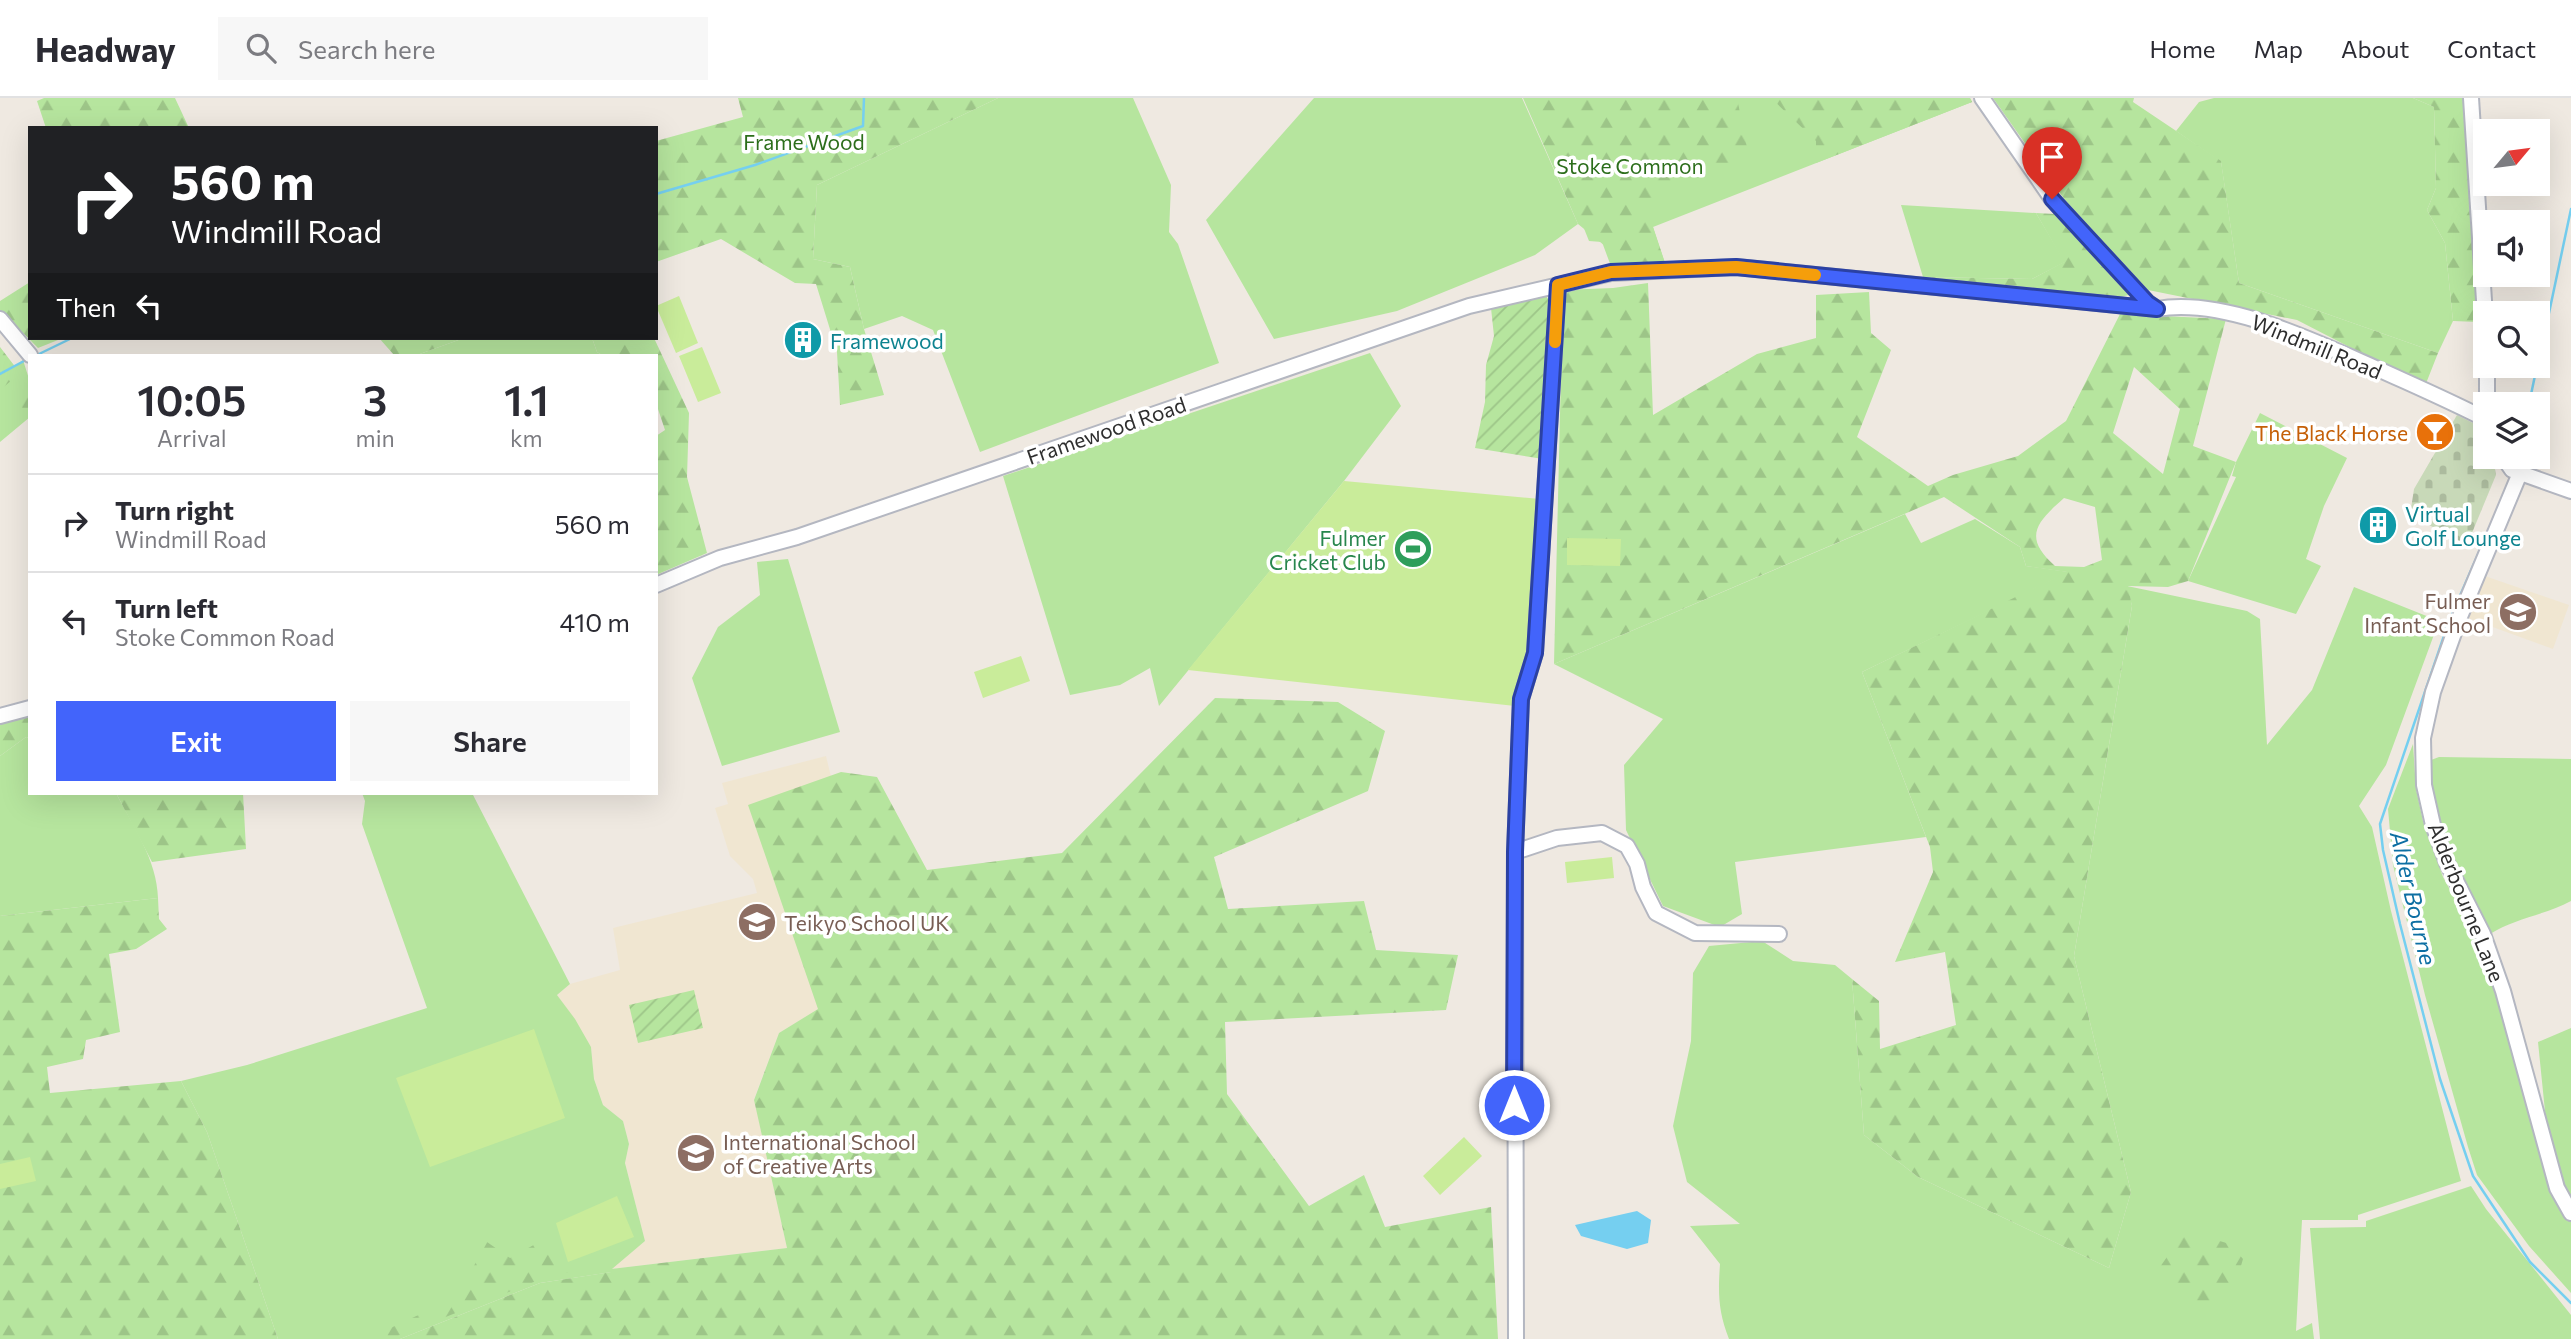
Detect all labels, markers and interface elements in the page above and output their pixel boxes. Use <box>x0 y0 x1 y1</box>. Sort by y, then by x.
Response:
search box <box>218 17 708 80</box>
text: Headway <box>35 28 176 69</box>
icon: search <box>242 29 280 67</box>
text: Search here <box>298 33 436 64</box>
text: Home <box>2150 34 2216 63</box>
text: Map <box>2254 34 2303 63</box>
text: About <box>2341 34 2409 63</box>
text: Contact <box>2447 34 2536 63</box>
north arrow <box>2473 119 2550 196</box>
map controls <box>2473 119 2550 469</box>
pin <box>2022 127 2082 199</box>
park label: Frame Wood <box>743 129 865 154</box>
icon: arrive <box>2033 138 2071 176</box>
text: 560 m <box>171 150 314 210</box>
park label: Stoke Common <box>1556 153 1704 178</box>
icon: right <box>56 154 147 245</box>
text: Windmill Road <box>171 210 382 250</box>
button: sound <box>2473 210 2550 287</box>
icon: left <box>130 287 168 325</box>
text: Then <box>56 291 116 322</box>
button: search <box>2473 301 2550 378</box>
street label: Windmill Road <box>2248 308 2386 384</box>
building icon: Framewood <box>782 319 824 361</box>
place label: Framewood <box>830 328 944 353</box>
text: 10:05 <box>137 373 246 425</box>
text: 3 <box>363 373 387 425</box>
text: 1.1 <box>504 373 549 425</box>
street label: Framewood Road <box>1023 391 1189 469</box>
button: layers <box>2473 392 2550 469</box>
bar icon: The Black Horse <box>2414 411 2456 453</box>
place label: The Black Horse <box>2255 420 2408 445</box>
text: Arrival <box>157 424 227 452</box>
text: min <box>356 424 395 452</box>
text: km <box>510 424 543 452</box>
text: Turn right <box>115 494 234 525</box>
place label: Virtual Golf Lounge <box>2405 501 2521 550</box>
icon: right <box>56 504 94 542</box>
building icon: Virtual Golf Lounge <box>2357 504 2399 546</box>
text: 560 m <box>555 508 630 539</box>
text: Windmill Road <box>115 525 267 553</box>
place label: Fulmer Cricket Club <box>1269 525 1386 574</box>
sports icon: Fulmer Cricket Club <box>1392 528 1434 570</box>
place label: Fulmer Infant School <box>2364 588 2491 637</box>
school or university icon: Fulmer Infant School <box>2497 591 2539 633</box>
text: Turn left <box>115 592 218 623</box>
icon: left <box>56 602 94 640</box>
text: 410 m <box>559 606 630 637</box>
text: Stoke Common Road <box>115 623 334 651</box>
button: Exit <box>56 701 336 781</box>
button: Share <box>350 701 630 781</box>
street label: Alderbourne Lane <box>2424 819 2510 985</box>
water label: Alder Bourne <box>2385 827 2443 968</box>
school or university icon: Teikyo School UK <box>736 901 778 943</box>
place label: Teikyo School UK <box>784 910 949 935</box>
position arrow <box>1477 1068 1551 1142</box>
place label: International School of Creative Arts <box>723 1129 916 1178</box>
school or university icon: International School of Creative Arts <box>675 1132 717 1174</box>

